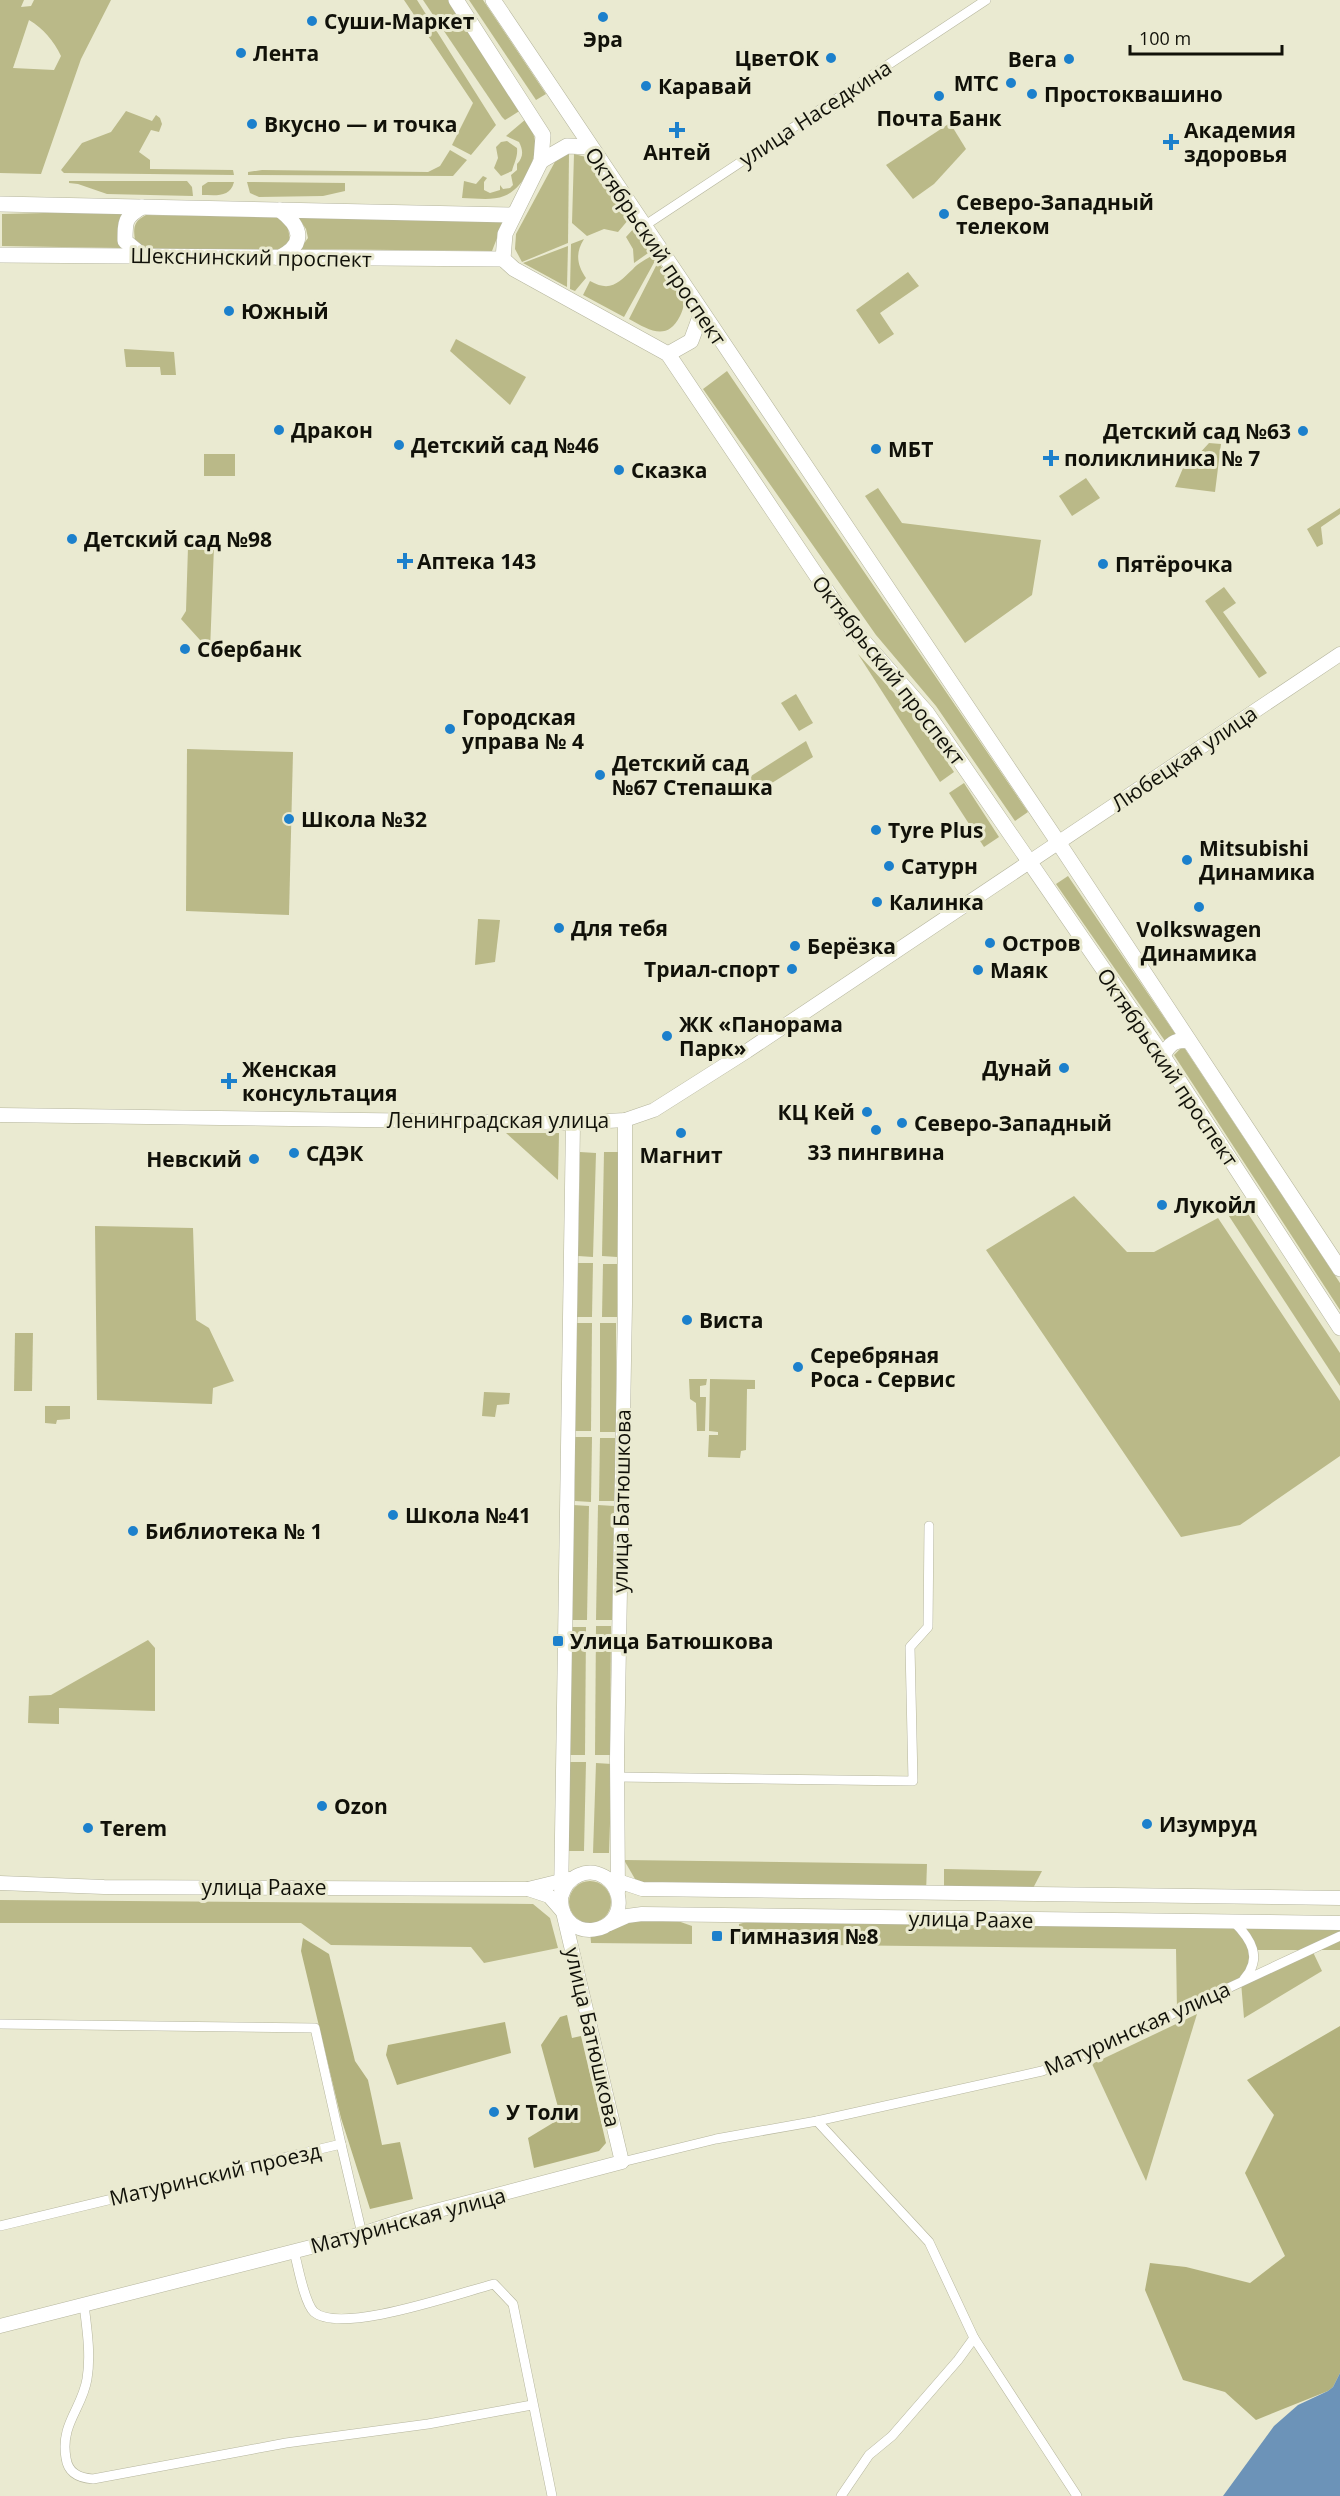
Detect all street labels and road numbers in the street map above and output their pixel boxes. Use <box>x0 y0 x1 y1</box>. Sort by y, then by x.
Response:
street label: улица Наседкина <box>733 53 897 173</box>
street label: Октябрьский проспект <box>579 141 733 351</box>
street label: Шекснинский проспект <box>130 241 372 273</box>
street label: Октябрьский проспект <box>806 569 972 771</box>
street label: Любецкая улица <box>1106 699 1262 817</box>
street label: Октябрьский проспект <box>1091 962 1245 1172</box>
street label: Ленинградская улица <box>387 1106 609 1134</box>
street label: улица Батюшкова <box>605 1409 637 1593</box>
street label: улица Раахе <box>202 1873 326 1901</box>
street label: улица Раахе <box>908 1904 1034 1934</box>
street label: улица Батюшкова <box>559 1944 627 2130</box>
street label: Матуринская улица <box>1040 1974 1234 2082</box>
street label: Матуринский проезд <box>107 2136 323 2212</box>
street label: Матуринская улица <box>307 2180 509 2260</box>

